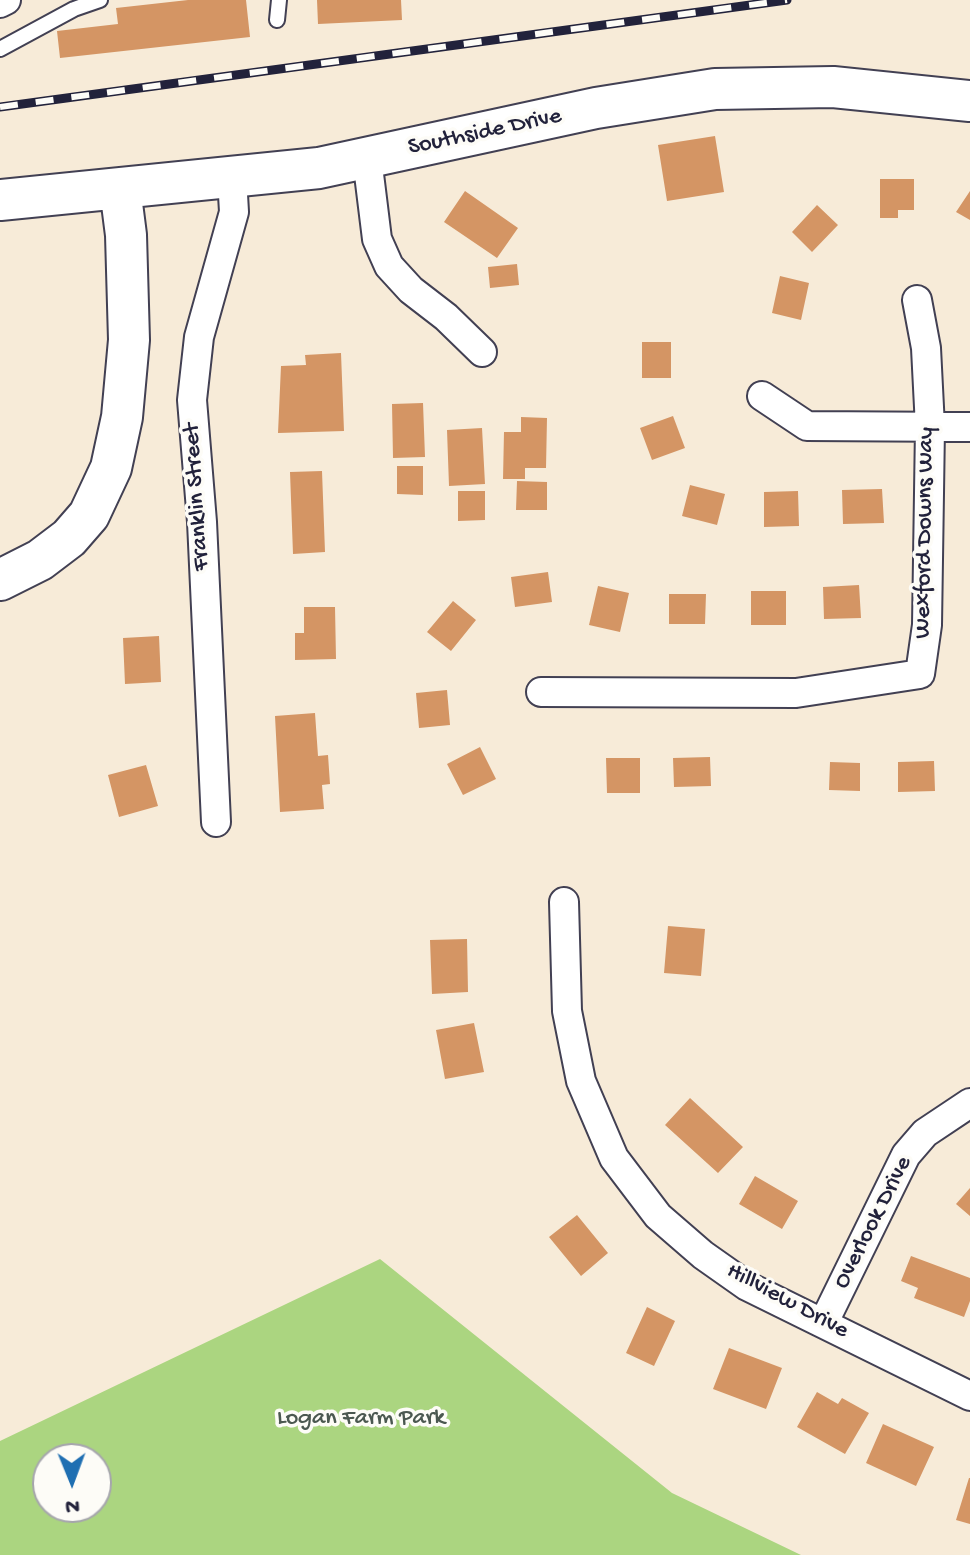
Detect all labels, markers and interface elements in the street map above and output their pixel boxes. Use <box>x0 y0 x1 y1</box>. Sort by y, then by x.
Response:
street label: Southside Drive <box>406 103 564 163</box>
street label: Franklin Street <box>178 422 218 572</box>
street label: Wexford Downs Way <box>910 427 942 639</box>
street label: Overlook Drive <box>828 1152 920 1294</box>
street label: Hillview Drive <box>721 1258 853 1346</box>
park label: Logan Farm Park <box>277 1405 445 1433</box>
north arrow <box>32 1443 112 1523</box>
text: N <box>65 1492 80 1518</box>

